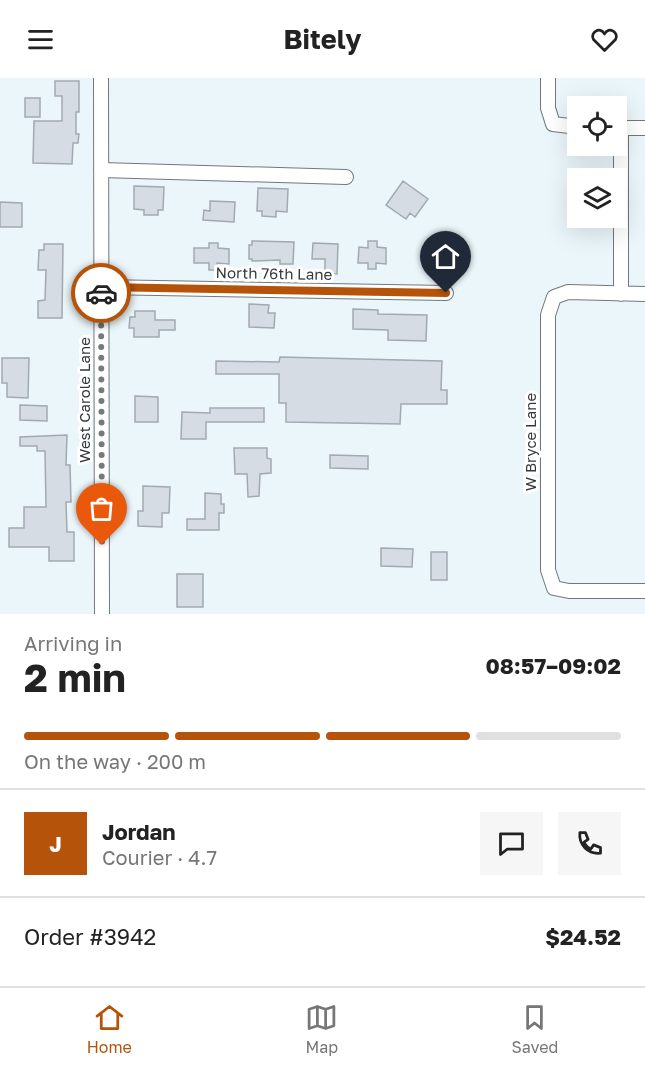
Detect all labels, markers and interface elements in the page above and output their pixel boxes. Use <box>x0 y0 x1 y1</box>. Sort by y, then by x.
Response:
icon: menu <box>24 23 57 56</box>
text: Bitely <box>284 23 361 55</box>
icon: heart <box>588 23 621 56</box>
map controls <box>567 96 627 228</box>
button: locate <box>567 96 627 156</box>
button: layers <box>567 168 627 228</box>
pin <box>420 231 471 293</box>
icon: home <box>429 240 462 273</box>
courier <box>71 263 131 323</box>
street label: North 76th Lane <box>216 263 333 283</box>
icon: car <box>85 277 118 310</box>
street label: West Carole Lane <box>75 337 93 463</box>
street label: W Bryce Lane <box>521 393 539 491</box>
pin <box>76 483 127 545</box>
icon: bag <box>85 492 118 525</box>
text: Arriving in <box>24 631 122 655</box>
text: 08:57–09:02 <box>485 652 621 679</box>
text: 2 min <box>24 654 126 701</box>
text: On the way · 200 m <box>24 749 206 773</box>
button: chat <box>480 812 543 875</box>
button: phone <box>558 812 621 875</box>
text: Jordan <box>102 818 176 845</box>
text: J <box>49 830 62 857</box>
text: Courier · 4.7 <box>102 845 217 869</box>
text: Order #3942 <box>24 923 156 950</box>
text: $24.52 <box>545 923 621 950</box>
tab: Home <box>87 1001 132 1057</box>
tab: Map <box>305 1001 338 1057</box>
tab: Saved <box>512 1001 558 1057</box>

